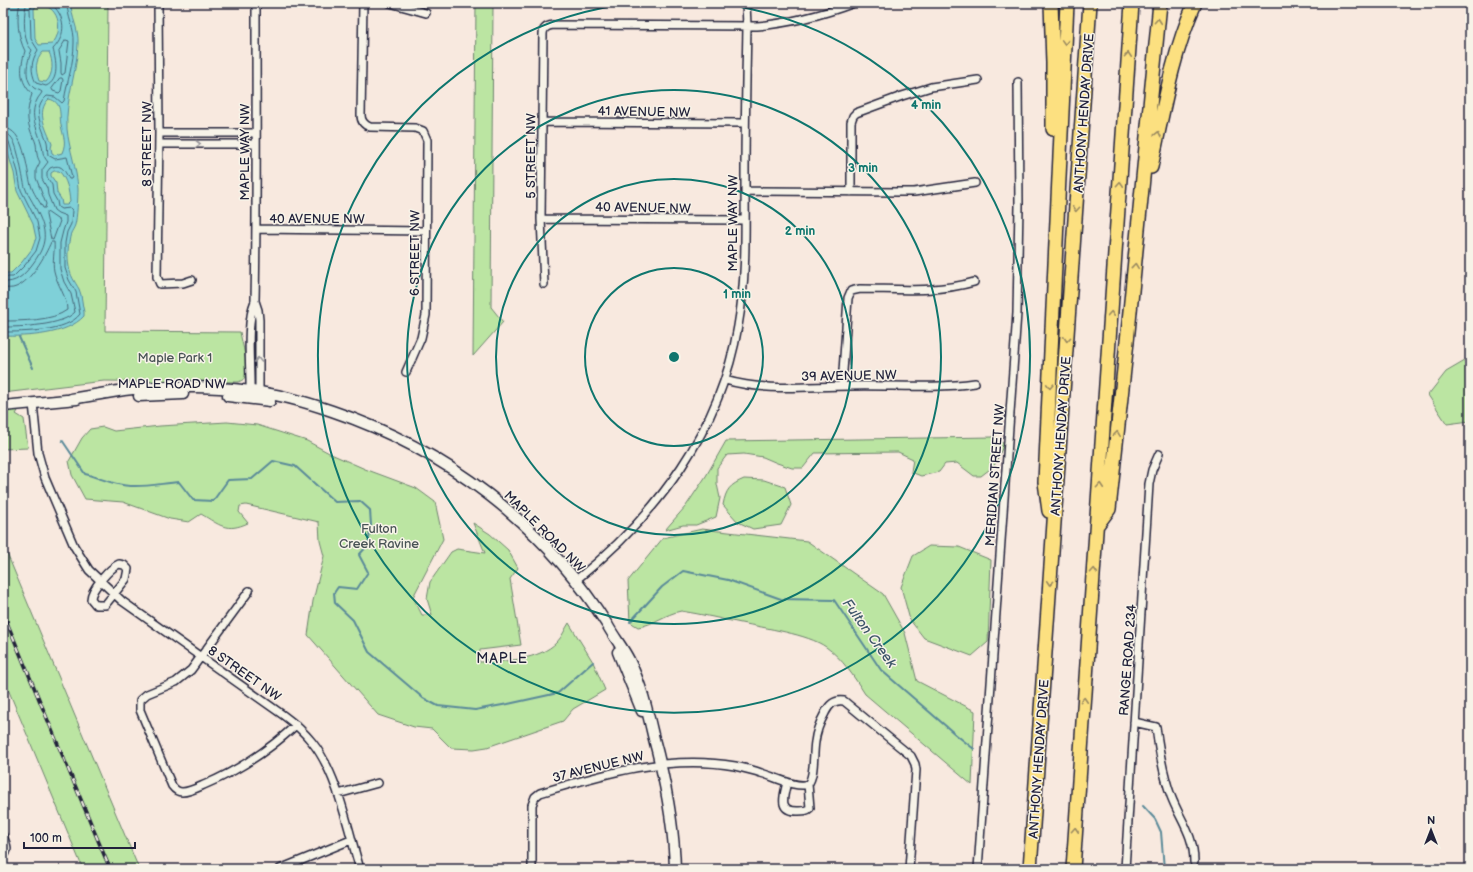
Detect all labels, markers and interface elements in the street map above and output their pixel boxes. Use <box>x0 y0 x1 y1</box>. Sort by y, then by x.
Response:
one-way arrow <box>1153 18 1162 24</box>
street label: ANTHONY HENDAY DRIVE <box>1070 32 1098 193</box>
one-way arrow <box>1061 39 1069 45</box>
one-way arrow <box>1124 52 1133 58</box>
text: 4 min <box>911 98 941 113</box>
street label: 8 STREET NW <box>139 101 155 187</box>
street label: MAPLE WAY NW <box>237 103 253 200</box>
street label: 41 AVENUE NW <box>597 103 691 121</box>
street label: 5 STREET NW <box>523 113 539 199</box>
one-way arrow <box>1154 131 1162 137</box>
one-way arrow <box>195 140 201 148</box>
text: 3 min <box>848 161 878 176</box>
street label: MAPLE WAY NW <box>725 174 741 271</box>
one-way arrow <box>1116 181 1125 187</box>
street label: 40 AVENUE NW <box>595 199 691 217</box>
one-way arrow <box>1071 206 1080 213</box>
street label: 6 STREET NW <box>407 210 423 296</box>
street label: 40 AVENUE NW <box>269 211 365 227</box>
text: 2 min <box>785 224 815 239</box>
one-way arrow <box>1130 262 1139 269</box>
text: 1 min <box>723 287 751 302</box>
one-way arrow <box>1107 311 1116 317</box>
one-way arrow <box>1062 336 1071 342</box>
park label: Maple Park 1 <box>138 350 212 366</box>
centre of rings <box>667 350 681 364</box>
street label: ANTHONY HENDAY DRIVE <box>1047 355 1075 516</box>
one-way arrow <box>254 357 262 363</box>
street label: 39 AVENUE NW <box>801 367 897 385</box>
street label: MAPLE ROAD NW <box>118 376 226 392</box>
one-way arrow <box>1046 383 1054 389</box>
street label: MERIDIAN STREET NW <box>982 403 1008 547</box>
one-way arrow <box>1112 431 1121 437</box>
one-way arrow <box>1095 483 1104 489</box>
street label: MAPLE ROAD NW <box>500 488 588 576</box>
park label: Fulton Creek Ravine <box>339 521 419 552</box>
one-way arrow <box>1089 568 1098 574</box>
one-way arrow <box>1045 580 1054 586</box>
water label: Fulton Creek <box>839 595 901 672</box>
street label: RANGE ROAD 234 <box>1116 604 1140 716</box>
street label: 8 STREET NW <box>205 643 284 705</box>
district label: MAPLE <box>476 650 528 667</box>
street label: ANTHONY HENDAY DRIVE <box>1025 678 1053 839</box>
one-way arrow <box>1080 697 1089 703</box>
street label: 37 AVENUE NW <box>551 748 646 786</box>
north arrow <box>1411 810 1451 850</box>
text: N <box>1427 814 1435 827</box>
scale bar <box>24 824 135 850</box>
one-way arrow <box>1071 827 1080 833</box>
text: 100 m <box>30 831 62 846</box>

